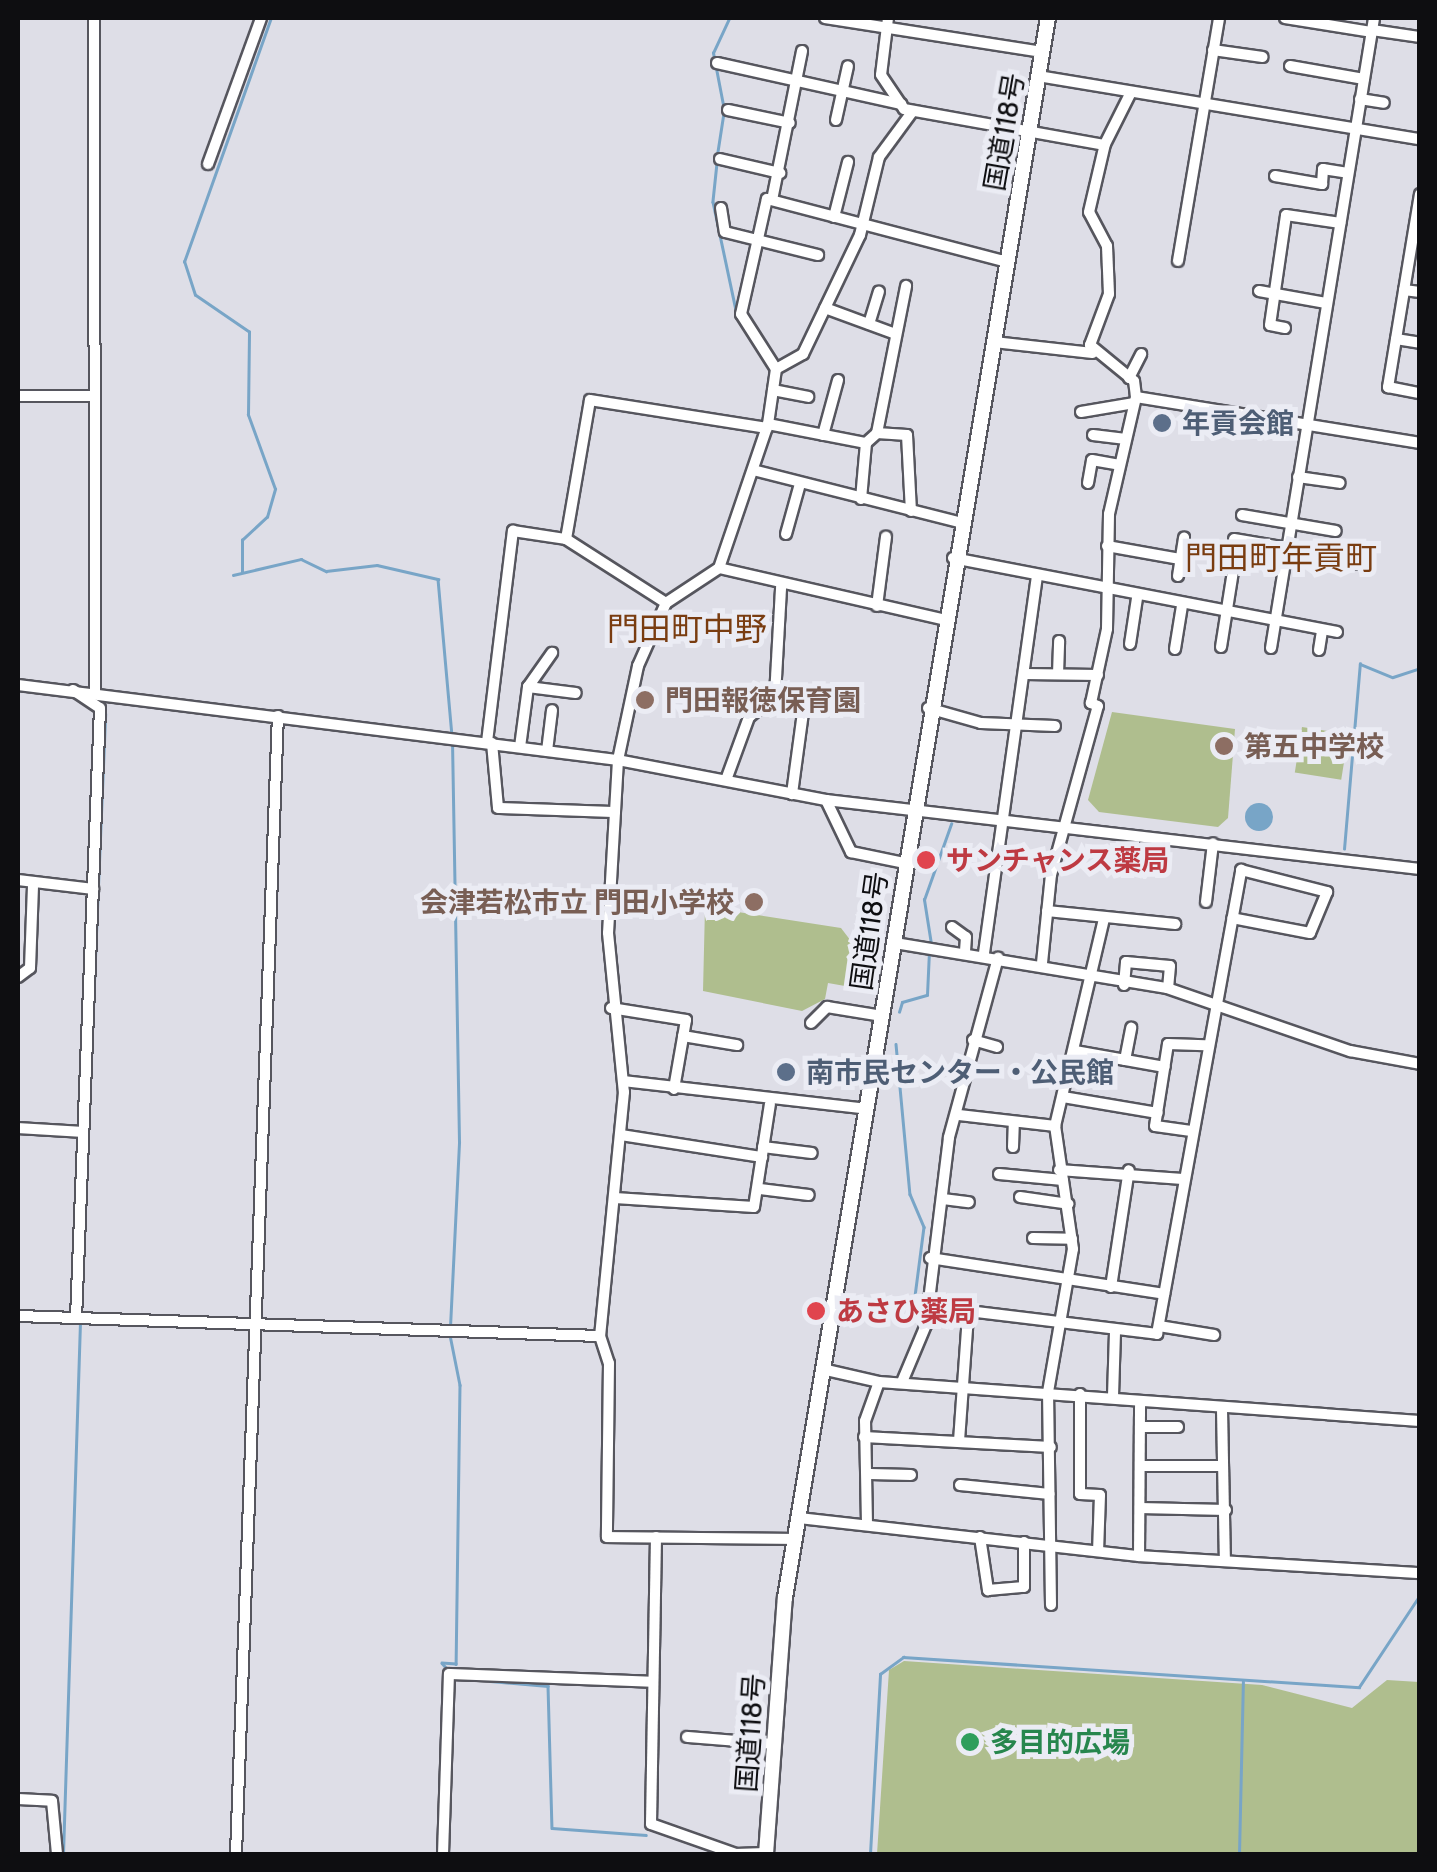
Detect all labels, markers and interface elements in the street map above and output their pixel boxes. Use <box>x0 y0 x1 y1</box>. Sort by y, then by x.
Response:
street label: 国道118号 <box>977 70 1031 194</box>
place label: 年貢会館 <box>1182 406 1294 440</box>
marker: 年貢会館 <box>1151 412 1173 434</box>
district label: 門田町年貢町 <box>1185 539 1377 577</box>
district label: 門田町中野 <box>607 610 767 648</box>
place label: 門田報徳保育園 <box>665 683 861 717</box>
marker: 門田報徳保育園 <box>634 689 656 711</box>
place label: 第五中学校 <box>1244 729 1384 763</box>
marker: 第五中学校 <box>1213 735 1235 757</box>
place label: サンチャンス薬局 <box>946 843 1170 877</box>
marker: サンチャンス薬局 <box>915 849 937 871</box>
street label: 国道118号 <box>844 870 894 992</box>
place label: 会津若松市立 門田小学校 <box>420 885 734 919</box>
marker: 会津若松市立 門田小学校 <box>743 891 765 913</box>
place label: 南市民センター・公民館 <box>806 1055 1114 1089</box>
marker: 南市民センター・公民館 <box>775 1061 797 1083</box>
place label: あさひ薬局 <box>836 1294 976 1328</box>
marker: あさひ薬局 <box>805 1300 827 1322</box>
street label: 国道118号 <box>729 1672 771 1794</box>
place label: 多目的広場 <box>990 1725 1130 1759</box>
marker: 多目的広場 <box>959 1731 981 1753</box>

